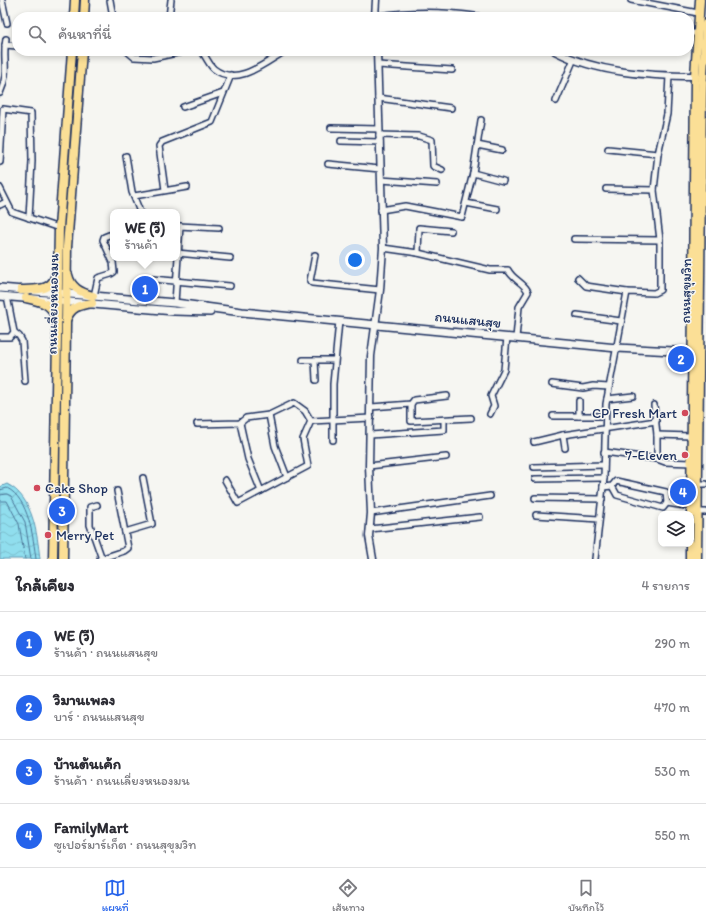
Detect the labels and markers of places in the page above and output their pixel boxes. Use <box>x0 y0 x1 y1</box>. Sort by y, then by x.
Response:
pin: 1 <box>132 274 158 304</box>
pin: 2 <box>668 344 694 374</box>
place label: CP Fresh Mart <box>592 405 677 422</box>
marker: CP Fresh Mart <box>680 408 690 418</box>
place label: 7-Eleven <box>625 447 677 464</box>
marker: 7-Eleven <box>680 450 690 460</box>
pin: 4 <box>670 477 696 507</box>
place label: Cake Shop <box>45 480 108 497</box>
marker: Cake Shop <box>32 483 42 493</box>
pin: 3 <box>49 496 75 526</box>
place label: Merry Pet <box>56 527 114 544</box>
marker: Merry Pet <box>43 530 53 540</box>

